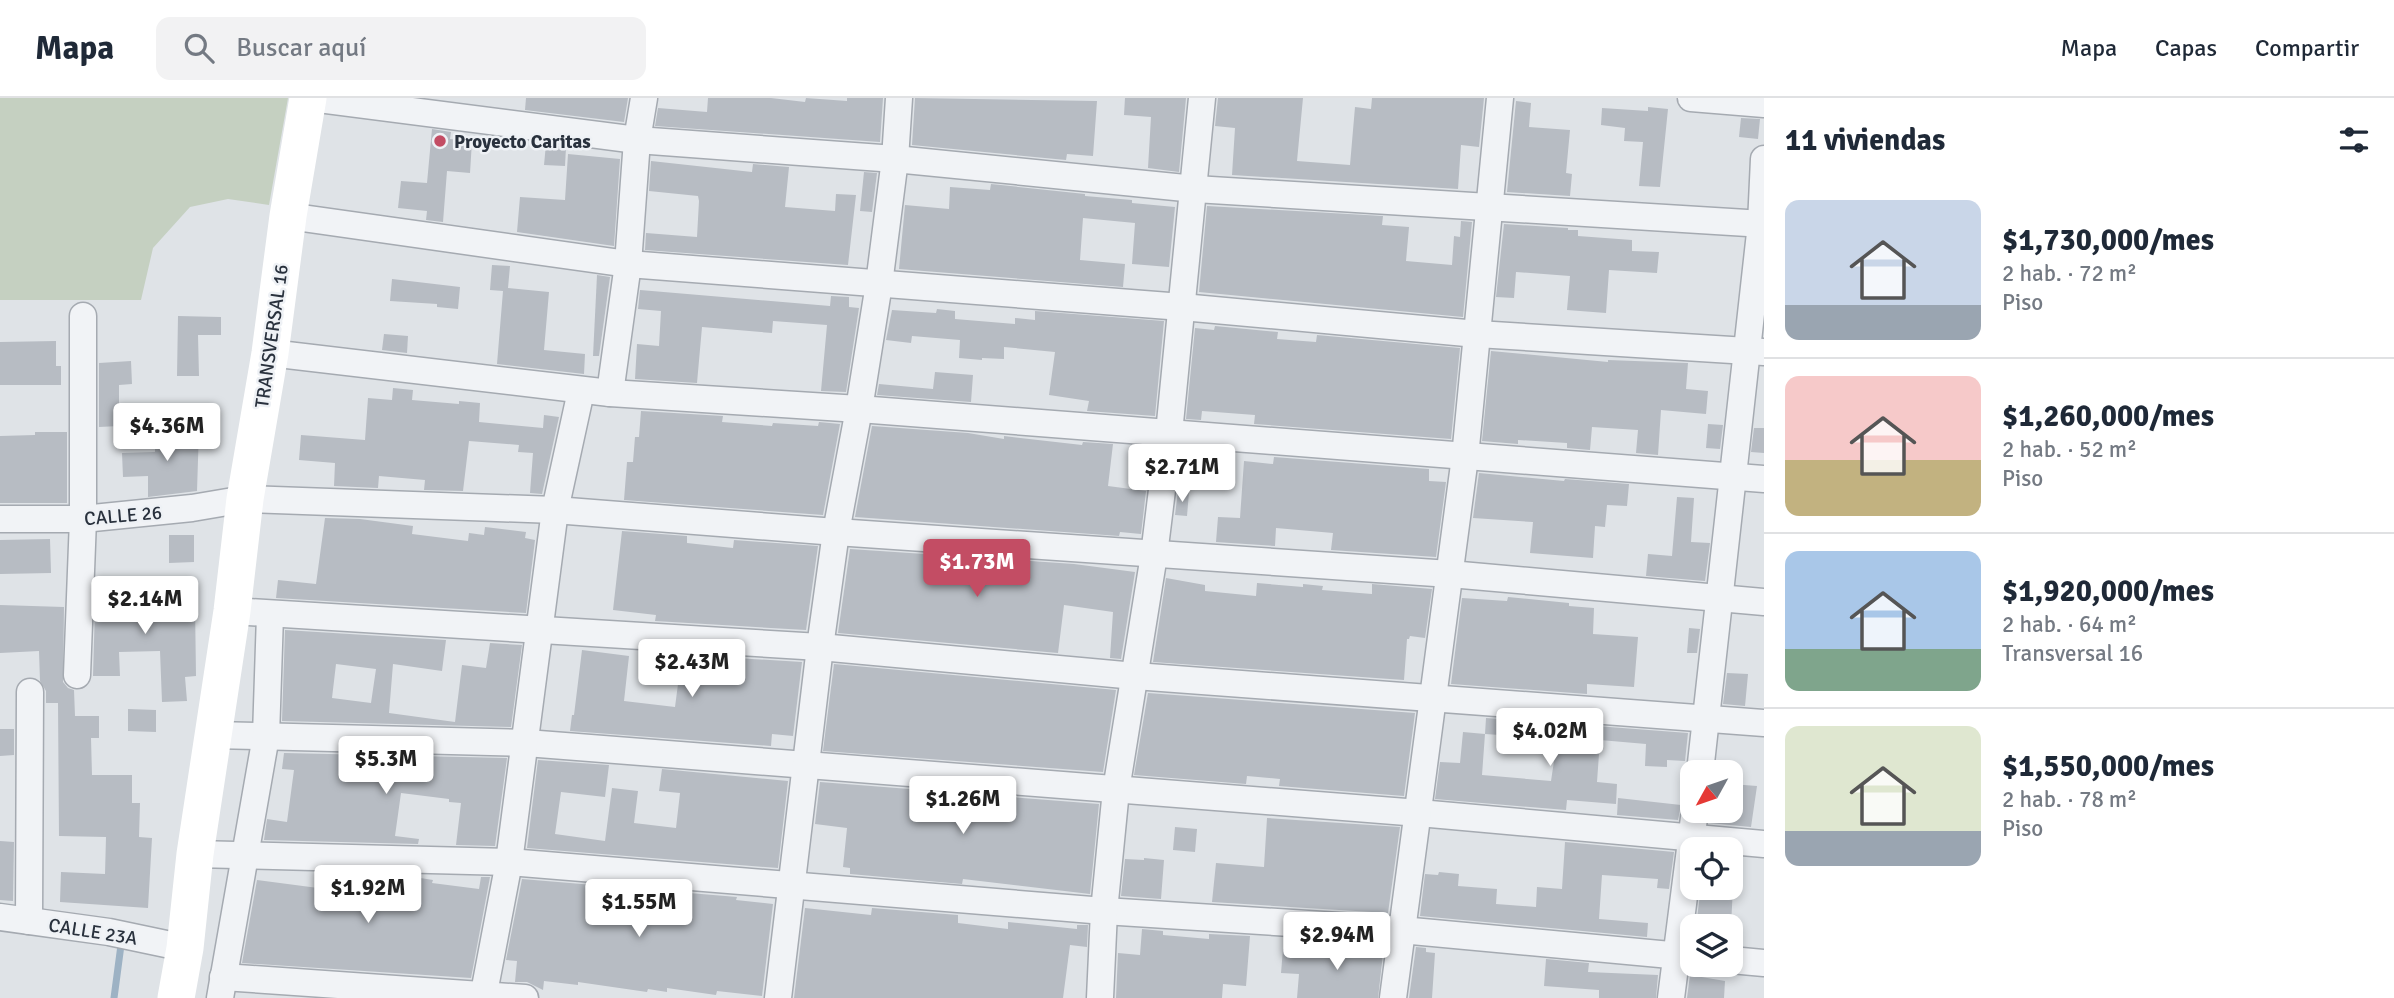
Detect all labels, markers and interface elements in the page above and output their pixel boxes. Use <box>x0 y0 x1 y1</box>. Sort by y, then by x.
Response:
search box <box>156 17 646 80</box>
text: Mapa <box>35 28 114 69</box>
icon: search <box>180 29 218 67</box>
text: Buscar aquí <box>236 32 366 64</box>
text: Mapa <box>2061 33 2117 63</box>
text: Capas <box>2155 33 2217 63</box>
text: Compartir <box>2255 33 2359 63</box>
icon: filters <box>2335 121 2373 159</box>
text: 11 viviendas <box>1785 122 1945 159</box>
place label: Proyecto Caritas <box>454 130 591 154</box>
marker: Proyecto Caritas <box>432 133 448 149</box>
text: $1,730,000/mes <box>2002 222 2214 259</box>
icon: home <box>1841 228 1925 312</box>
text: 2 hab. · 72 m² <box>2002 259 2137 288</box>
street label: TRANSVERSAL 16 <box>250 263 294 410</box>
text: Piso <box>2002 288 2043 317</box>
text: $1,260,000/mes <box>2002 398 2214 435</box>
pin: $4.36M <box>110 404 224 463</box>
icon: home <box>1841 404 1925 488</box>
text: $4.36M <box>129 411 205 440</box>
text: 2 hab. · 52 m² <box>2002 435 2137 464</box>
pin: $2.71M <box>1125 444 1239 504</box>
text: $2.71M <box>1144 452 1220 481</box>
text: Piso <box>2002 464 2043 493</box>
street label: CALLE 26 <box>83 501 163 531</box>
pin: $1.73M <box>920 540 1034 599</box>
text: $1.73M <box>939 547 1015 576</box>
text: $1,920,000/mes <box>2002 573 2214 610</box>
pin: $2.14M <box>88 576 202 636</box>
icon: home <box>1841 579 1925 663</box>
text: $2.14M <box>107 584 183 613</box>
text: 2 hab. · 64 m² <box>2002 610 2137 639</box>
text: Transversal 16 <box>2002 639 2143 668</box>
pin: $2.43M <box>635 640 749 699</box>
text: $2.43M <box>654 647 730 676</box>
pin: $4.02M <box>1493 708 1607 768</box>
text: $4.02M <box>1512 716 1588 745</box>
pin: $5.3M <box>337 736 435 796</box>
text: $5.3M <box>354 744 418 773</box>
text: $1,550,000/mes <box>2002 748 2214 785</box>
icon: home <box>1841 754 1925 838</box>
north arrow <box>1680 760 1743 822</box>
map controls <box>1680 760 1743 977</box>
pin: $1.26M <box>906 776 1020 836</box>
text: $1.26M <box>925 784 1001 813</box>
text: 2 hab. · 78 m² <box>2002 785 2137 814</box>
text: Piso <box>2002 814 2043 843</box>
button: locate <box>1680 837 1743 900</box>
pin: $1.92M <box>311 866 425 925</box>
text: $1.92M <box>330 873 406 902</box>
pin: $1.55M <box>582 880 696 939</box>
text: $1.55M <box>601 887 677 916</box>
pin: $2.94M <box>1280 912 1394 972</box>
street label: CALLE 23A <box>47 913 139 951</box>
button: layers <box>1680 914 1743 977</box>
text: $2.94M <box>1299 920 1375 949</box>

